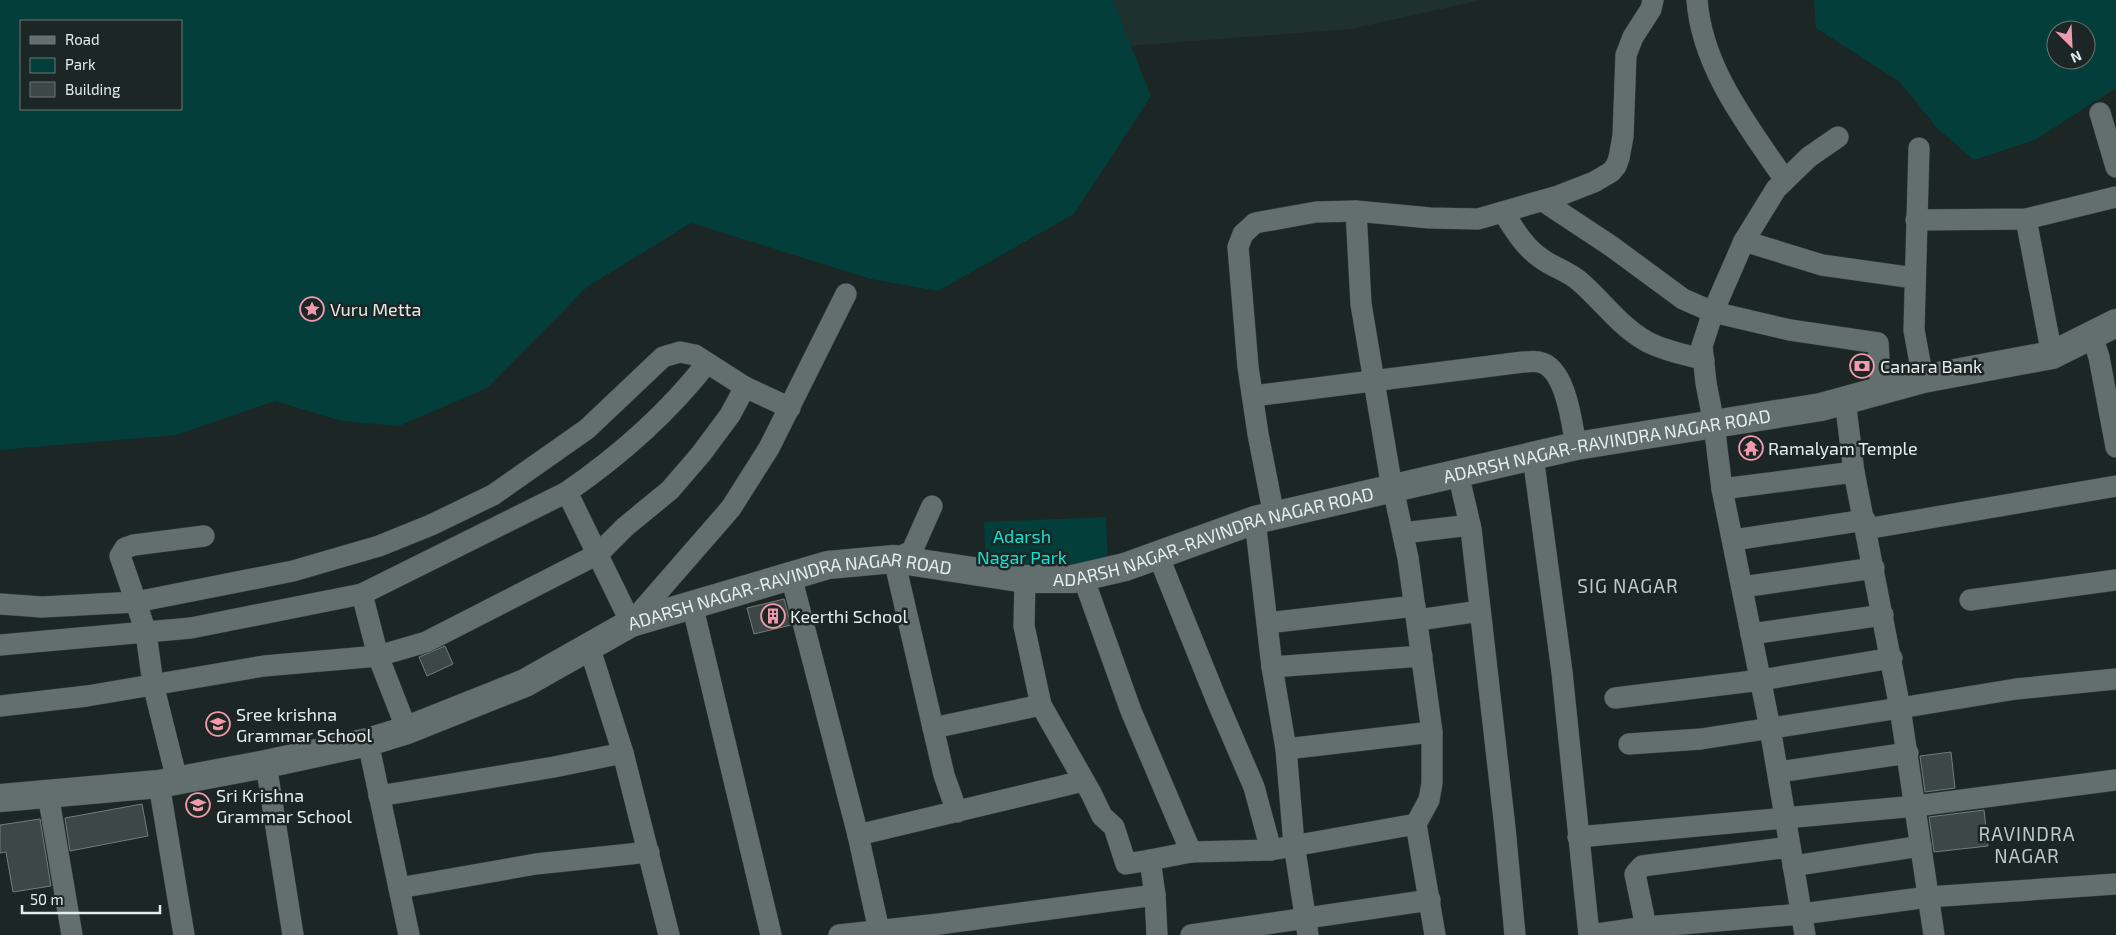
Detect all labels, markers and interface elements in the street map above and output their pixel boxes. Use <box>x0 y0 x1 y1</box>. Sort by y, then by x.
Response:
legend <box>20 20 182 110</box>
north arrow <box>2046 20 2096 70</box>
text: Road <box>65 30 100 48</box>
text: N <box>2068 48 2085 67</box>
text: Park <box>65 55 96 73</box>
text: Building <box>65 80 121 98</box>
place icon: Vuru Metta <box>299 296 325 322</box>
place label: Vuru Metta <box>330 298 421 320</box>
bank icon: Canara Bank <box>1849 353 1875 379</box>
place label: Canara Bank <box>1880 355 1982 377</box>
street label: ADARSH NAGAR-RAVINDRA NAGAR ROAD <box>1441 404 1772 487</box>
temple icon: Ramalyam Temple <box>1738 435 1764 461</box>
place label: Ramalyam Temple <box>1768 437 1918 459</box>
street label: ADARSH NAGAR-RAVINDRA NAGAR ROAD <box>1053 482 1376 590</box>
park label: Adarsh Nagar Park <box>977 525 1067 568</box>
street label: ADARSH NAGAR-RAVINDRA NAGAR ROAD <box>625 548 953 634</box>
district label: SIG NAGAR <box>1577 574 1679 597</box>
building icon: Keerthi School <box>760 603 786 629</box>
place label: Keerthi School <box>790 605 909 627</box>
place label: Sree krishna Grammar School <box>236 703 372 746</box>
school or university icon: Sree krishna Grammar School <box>205 711 231 737</box>
place label: Sri Krishna Grammar School <box>216 784 352 827</box>
school or university icon: Sri Krishna Grammar School <box>185 792 211 818</box>
district label: RAVINDRA NAGAR <box>1978 822 2076 867</box>
scale bar <box>22 882 160 914</box>
text: 50 m <box>30 890 64 908</box>

